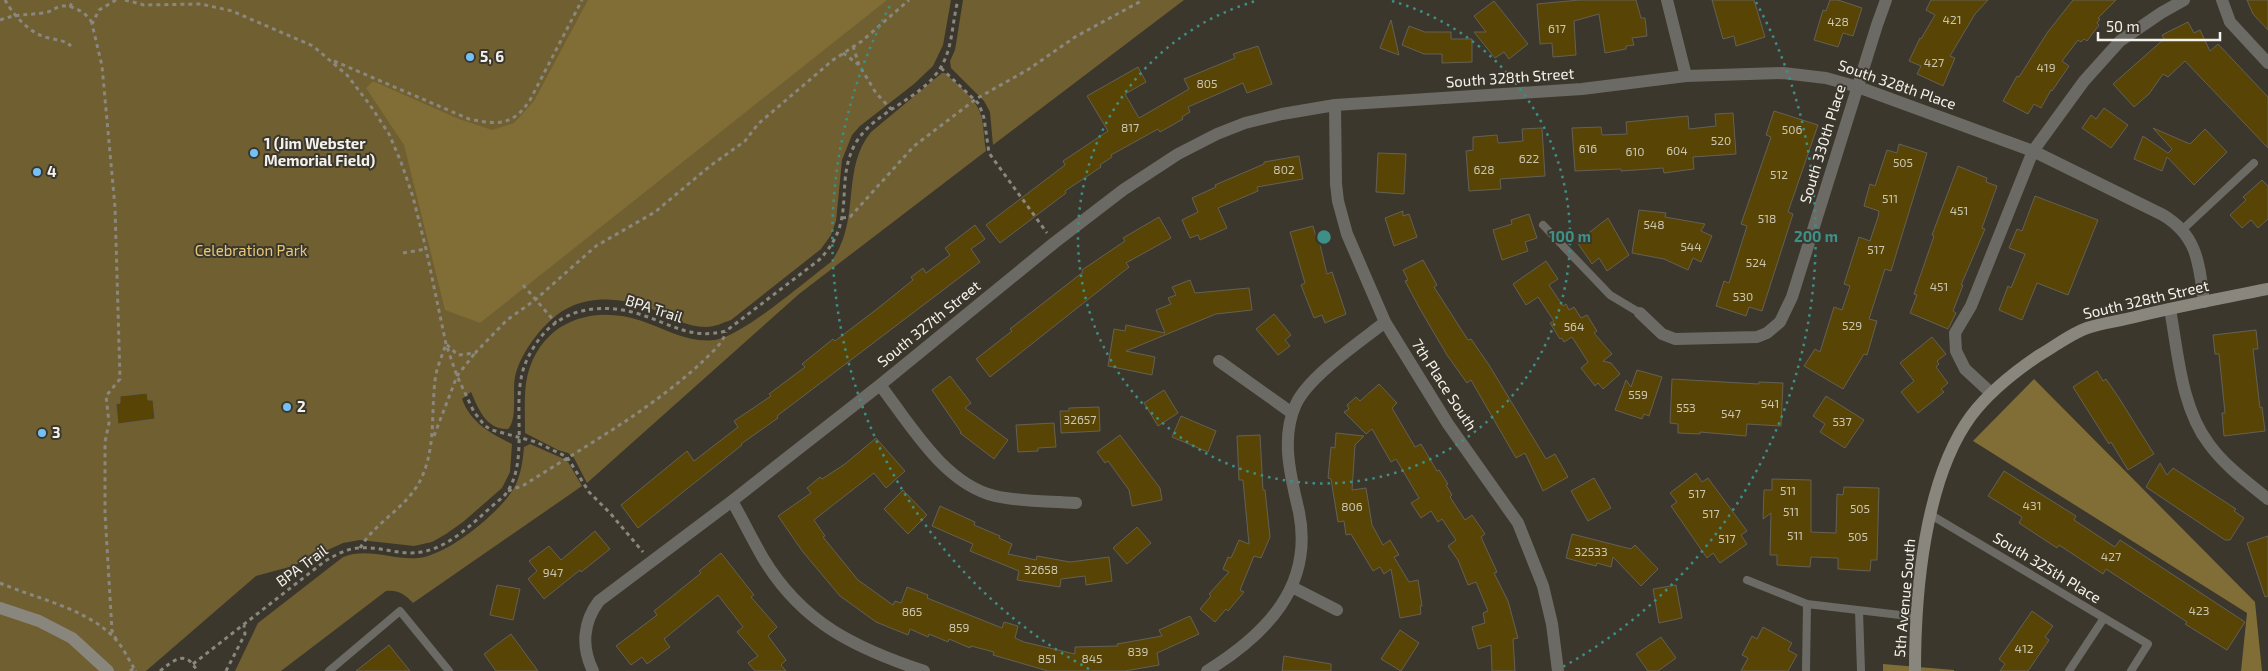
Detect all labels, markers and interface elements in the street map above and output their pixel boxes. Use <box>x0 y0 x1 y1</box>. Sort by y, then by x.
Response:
scale bar <box>2098 10 2220 42</box>
house number: 421 <box>1943 12 1961 26</box>
house number: 428 <box>1827 14 1849 28</box>
text: 50 m <box>2106 17 2140 35</box>
house number: 617 <box>1548 21 1566 35</box>
place label: 5, 6 <box>480 47 504 65</box>
marker: 5, 6 <box>464 51 476 63</box>
street label: South 328th Place <box>1836 55 1959 113</box>
house number: 427 <box>1924 55 1944 69</box>
house number: 419 <box>2036 60 2056 74</box>
street label: South 328th Street <box>1445 64 1575 90</box>
house number: 805 <box>1197 76 1217 90</box>
street label: South 330th Place <box>1795 82 1849 205</box>
house number: 817 <box>1121 120 1139 134</box>
house number: 506 <box>1782 122 1802 136</box>
house number: 520 <box>1711 133 1731 147</box>
place label: 1 (Jim Webster Memorial Field) <box>264 134 375 169</box>
house number: 616 <box>1579 141 1597 155</box>
house number: 604 <box>1666 143 1688 157</box>
house number: 610 <box>1626 144 1644 158</box>
marker: 1 (Jim Webster Memorial Field) <box>248 147 260 159</box>
house number: 622 <box>1519 151 1539 165</box>
house number: 505 <box>1893 155 1913 169</box>
place label: 4 <box>47 162 57 180</box>
house number: 802 <box>1273 162 1295 176</box>
house number: 628 <box>1474 162 1494 176</box>
marker: 4 <box>31 166 43 178</box>
house number: 512 <box>1770 167 1788 181</box>
house number: 511 <box>1882 191 1898 205</box>
house number: 451 <box>1950 203 1968 217</box>
house number: 518 <box>1758 211 1776 225</box>
house number: 548 <box>1643 217 1665 231</box>
text: 100 m <box>1549 227 1591 245</box>
text: 200 m <box>1794 227 1838 245</box>
centre of rings <box>1315 228 1333 246</box>
house number: 544 <box>1680 239 1702 253</box>
park label: Celebration Park <box>195 241 308 259</box>
house number: 517 <box>1867 242 1885 256</box>
house number: 524 <box>1746 255 1766 269</box>
street label: South 327th Street <box>873 276 984 370</box>
street label: South 328th Street <box>2081 276 2211 322</box>
house number: 451 <box>1930 279 1948 293</box>
house number: 530 <box>1733 289 1753 303</box>
street label: BPA Trail <box>623 290 686 326</box>
house number: 529 <box>1842 318 1862 332</box>
house number: 564 <box>1564 319 1584 333</box>
street label: 7th Place South <box>1409 335 1481 434</box>
house number: 559 <box>1628 387 1648 401</box>
house number: 541 <box>1761 396 1779 410</box>
place label: 2 <box>297 397 306 415</box>
house number: 553 <box>1676 400 1696 414</box>
marker: 2 <box>281 401 293 413</box>
house number: 547 <box>1721 406 1741 420</box>
house number: 32657 <box>1064 412 1096 426</box>
house number: 537 <box>1832 414 1852 428</box>
place label: 3 <box>52 423 61 441</box>
marker: 3 <box>36 427 48 439</box>
house number: 511 <box>1780 483 1796 497</box>
house number: 517 <box>1688 486 1706 500</box>
house number: 431 <box>2023 498 2041 512</box>
house number: 806 <box>1341 499 1363 513</box>
house number: 505 <box>1850 501 1870 515</box>
house number: 511 <box>1783 504 1799 518</box>
house number: 517 <box>1702 506 1720 520</box>
house number: 511 <box>1787 528 1803 542</box>
street label: South 325th Place <box>1990 528 2105 606</box>
house number: 505 <box>1848 529 1868 543</box>
house number: 517 <box>1718 531 1736 545</box>
street label: 5th Avenue South <box>1890 538 1918 658</box>
street label: BPA Trail <box>272 540 331 590</box>
house number: 32533 <box>1574 544 1608 558</box>
house number: 427 <box>2101 549 2121 563</box>
house number: 32658 <box>1024 562 1058 576</box>
house number: 947 <box>543 565 563 579</box>
house number: 423 <box>2189 603 2209 617</box>
house number: 865 <box>902 604 922 618</box>
house number: 859 <box>949 620 969 634</box>
house number: 412 <box>2015 641 2034 655</box>
house number: 839 <box>1128 644 1149 658</box>
house number: 851 <box>1038 651 1056 665</box>
house number: 845 <box>1081 651 1103 665</box>

